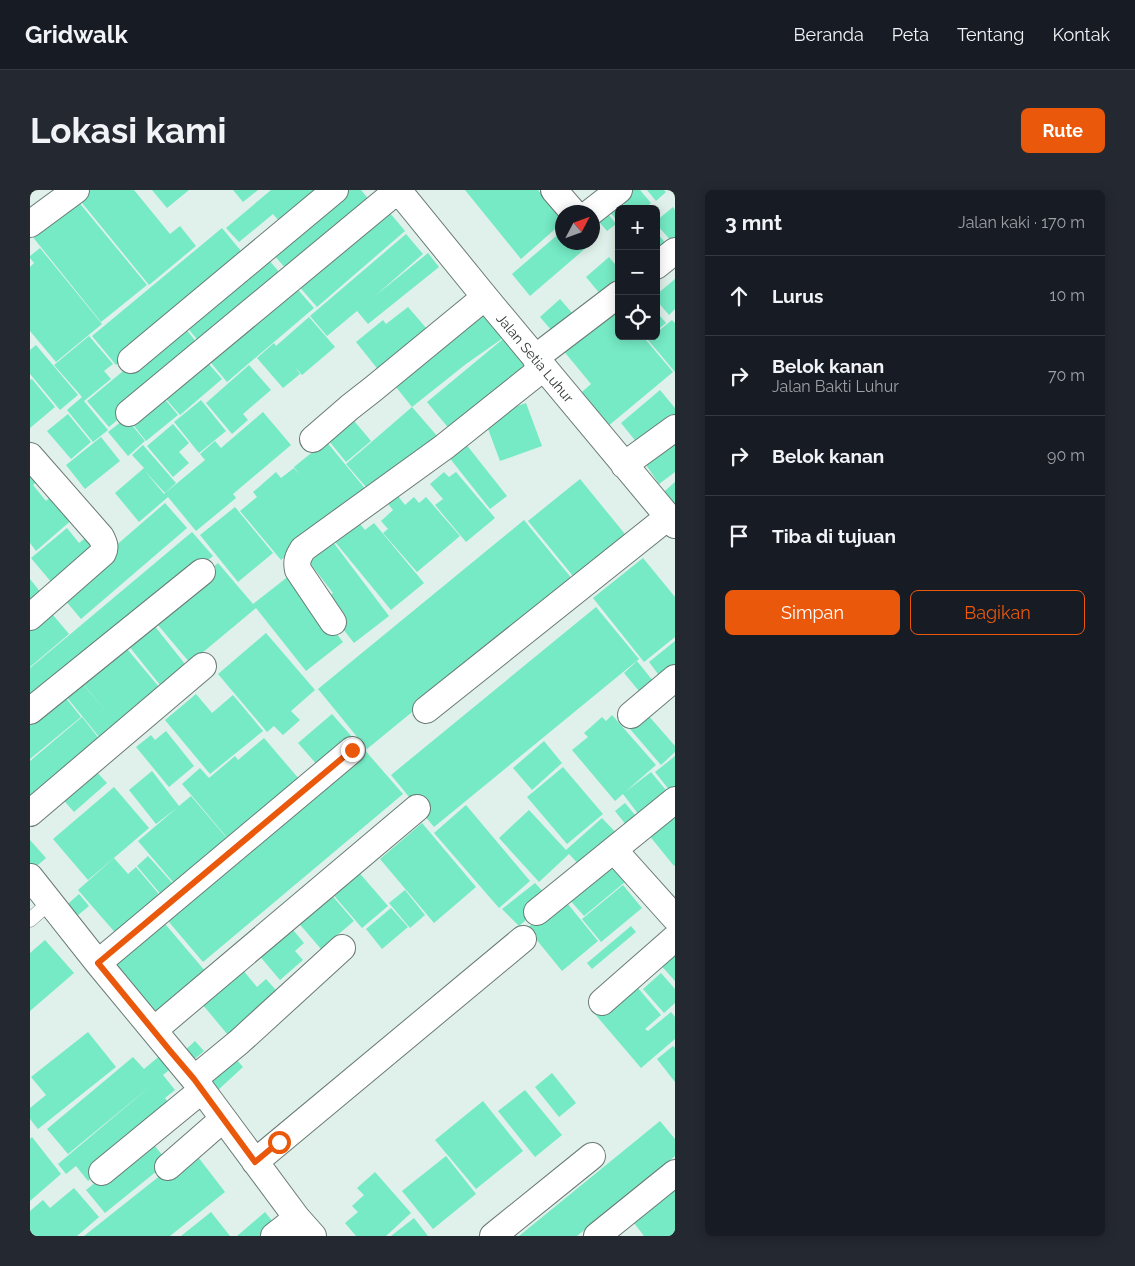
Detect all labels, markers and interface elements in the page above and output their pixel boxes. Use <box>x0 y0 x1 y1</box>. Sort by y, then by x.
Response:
text: Gridwalk <box>25 20 128 49</box>
text: Beranda <box>794 24 864 45</box>
text: Peta <box>892 24 929 45</box>
text: Tentang <box>957 24 1024 45</box>
text: Kontak <box>1052 24 1110 45</box>
button: Rute <box>1021 108 1105 153</box>
text: Lokasi kami <box>30 110 227 151</box>
north arrow <box>555 205 600 250</box>
map controls <box>615 205 660 340</box>
button: + <box>615 205 660 250</box>
text: 3 mnt <box>725 210 782 235</box>
text: Jalan kaki · 170 m <box>958 213 1085 232</box>
button: − <box>615 250 660 295</box>
icon: ahead <box>725 282 753 310</box>
text: Lurus <box>772 285 823 307</box>
text: 10 m <box>1050 286 1085 305</box>
button: locate <box>615 295 660 340</box>
street label: Jalan Setia Luhur <box>493 310 577 406</box>
text: Belok kanan <box>772 355 884 377</box>
icon: right <box>725 362 753 390</box>
text: 70 m <box>1048 366 1085 385</box>
text: Jalan Bakti Luhur <box>772 377 899 396</box>
icon: right <box>725 442 753 470</box>
text: Belok kanan <box>772 445 884 467</box>
text: 90 m <box>1047 446 1085 465</box>
icon: arrive <box>725 522 753 550</box>
text: Tiba di tujuan <box>772 525 896 547</box>
button: Simpan <box>725 590 900 635</box>
button: Bagikan <box>910 590 1085 635</box>
route end <box>341 739 364 762</box>
route start <box>268 1131 291 1154</box>

